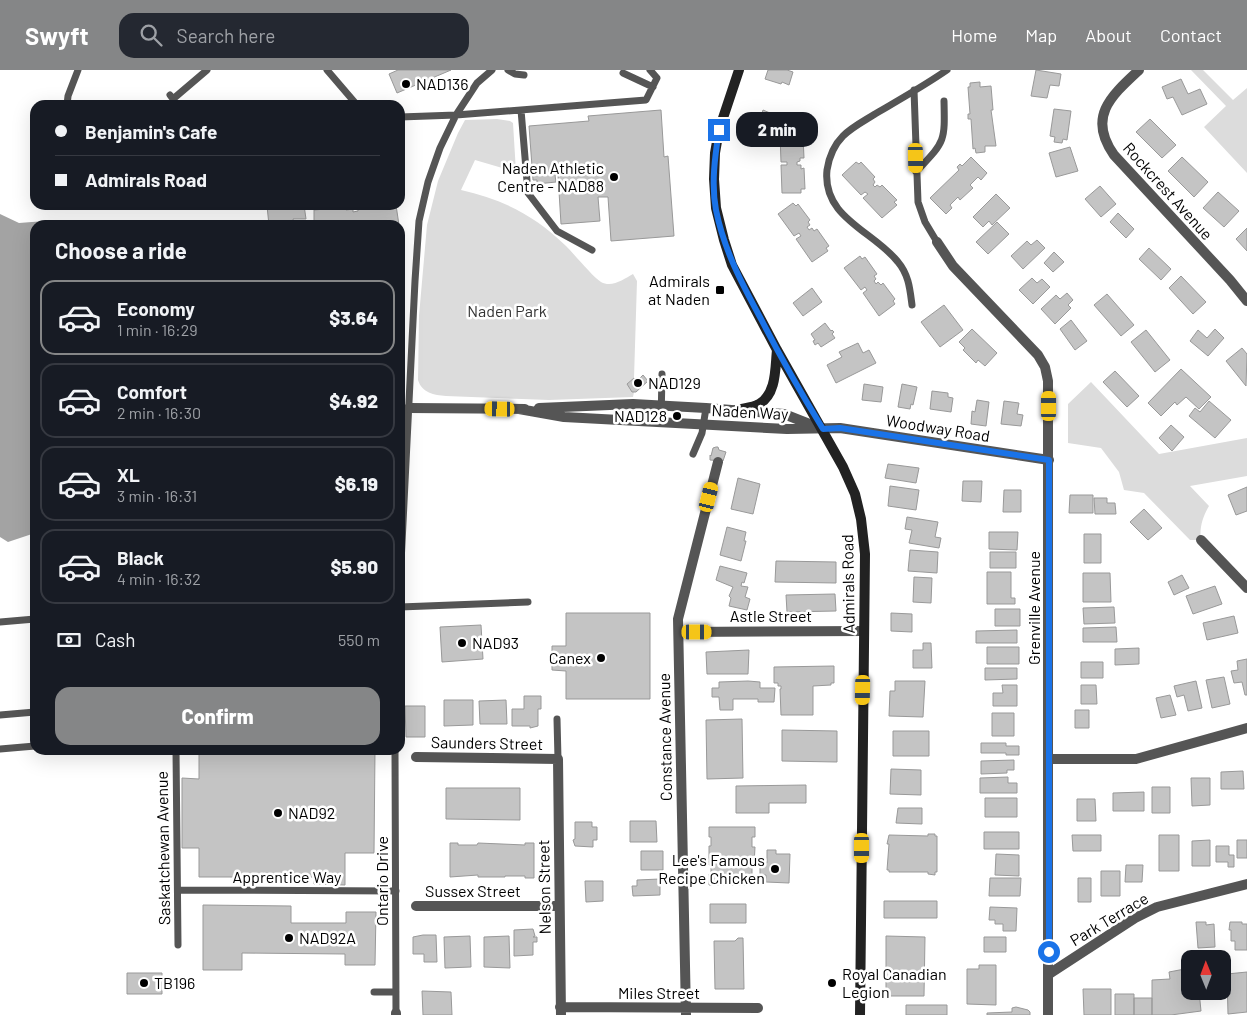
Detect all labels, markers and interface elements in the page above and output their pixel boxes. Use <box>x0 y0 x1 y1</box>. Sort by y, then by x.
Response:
search box <box>119 13 469 58</box>
text: Swyft <box>25 21 89 50</box>
icon: search <box>137 21 165 49</box>
text: Search here <box>177 24 275 47</box>
text: Home <box>951 24 997 46</box>
text: Map <box>1025 24 1057 46</box>
text: About <box>1085 24 1132 46</box>
text: Contact <box>1160 24 1222 46</box>
place label: NAD136 <box>416 74 469 93</box>
marker: NAD136 <box>400 78 412 90</box>
callout: 2 min <box>736 112 819 148</box>
route end <box>708 119 730 141</box>
text: Benjamin's Cafe <box>85 120 217 143</box>
text: 2 min <box>758 120 796 139</box>
street label: Rockcrest Avenue <box>1120 138 1217 243</box>
car <box>908 143 923 173</box>
place label: Naden Athletic Centre - NAD88 <box>497 158 604 195</box>
text: Admirals Road <box>85 168 207 191</box>
marker: Naden Athletic Centre - NAD88 <box>608 171 620 183</box>
text: Choose a ride <box>55 237 187 263</box>
place label: Admirals at Naden <box>648 271 710 308</box>
marker: Admirals at Naden <box>714 284 726 296</box>
icon: car <box>57 295 102 340</box>
text: Economy <box>117 297 195 320</box>
park label: Naden Park <box>467 301 547 320</box>
text: $3.64 <box>329 306 378 329</box>
text: 1 min · 16:29 <box>117 320 198 339</box>
place label: NAD129 <box>648 373 701 392</box>
marker: NAD129 <box>632 377 644 389</box>
icon: car <box>57 378 102 423</box>
text: Comfort <box>117 380 187 403</box>
text: $4.92 <box>329 389 378 412</box>
car <box>1041 391 1056 421</box>
street label: Naden Way <box>711 400 789 423</box>
car <box>484 401 515 417</box>
text: 2 min · 16:30 <box>117 403 201 422</box>
place label: NAD128 <box>614 406 667 425</box>
marker: NAD128 <box>671 410 683 422</box>
street label: Woodway Road <box>885 410 991 445</box>
icon: car <box>57 461 102 506</box>
text: XL <box>117 463 140 486</box>
text: $6.19 <box>335 472 378 495</box>
car <box>698 481 719 513</box>
text: 3 min · 16:31 <box>117 486 197 505</box>
street label: Admirals Road <box>837 534 858 634</box>
icon: car <box>57 544 102 589</box>
text: Black <box>117 546 164 569</box>
street label: Grenville Avenue <box>1024 551 1043 665</box>
text: $5.90 <box>331 555 378 578</box>
text: 4 min · 16:32 <box>117 569 201 588</box>
street label: Astle Street <box>730 606 812 625</box>
car <box>682 625 712 640</box>
icon: cash <box>55 626 83 654</box>
text: Cash <box>95 628 136 651</box>
text: 550 m <box>338 630 380 649</box>
place label: NAD93 <box>472 633 519 652</box>
marker: NAD93 <box>456 637 468 649</box>
place label: Canex <box>549 648 591 667</box>
marker: Canex <box>595 652 607 664</box>
street label: Constance Avenue <box>654 673 675 801</box>
car <box>855 675 870 705</box>
button: Confirm <box>55 687 380 745</box>
street label: Saunders Street <box>431 732 543 753</box>
street label: Saskatchewan Avenue <box>152 771 173 925</box>
place label: NAD92 <box>288 803 335 822</box>
marker: NAD92 <box>272 807 284 819</box>
car <box>854 833 869 863</box>
street label: Ontario Drive <box>372 836 391 926</box>
street label: Nelson Street <box>533 839 554 935</box>
place label: Lee's Famous Recipe Chicken <box>658 850 765 887</box>
marker: Lee's Famous Recipe Chicken <box>769 863 781 875</box>
street label: Apprentice Way <box>233 867 342 886</box>
street label: Sussex Street <box>425 881 521 900</box>
street label: Park Terrace <box>1066 888 1151 949</box>
place label: NAD92A <box>299 928 356 947</box>
marker: NAD92A <box>283 932 295 944</box>
route start <box>1038 941 1060 963</box>
north arrow <box>1181 950 1231 1000</box>
map controls <box>1181 950 1231 1000</box>
place label: Royal Canadian Legion <box>842 964 947 1001</box>
place label: TB196 <box>154 973 195 992</box>
marker: TB196 <box>138 977 150 989</box>
marker: Royal Canadian Legion <box>826 977 838 989</box>
street label: Miles Street <box>618 983 700 1002</box>

